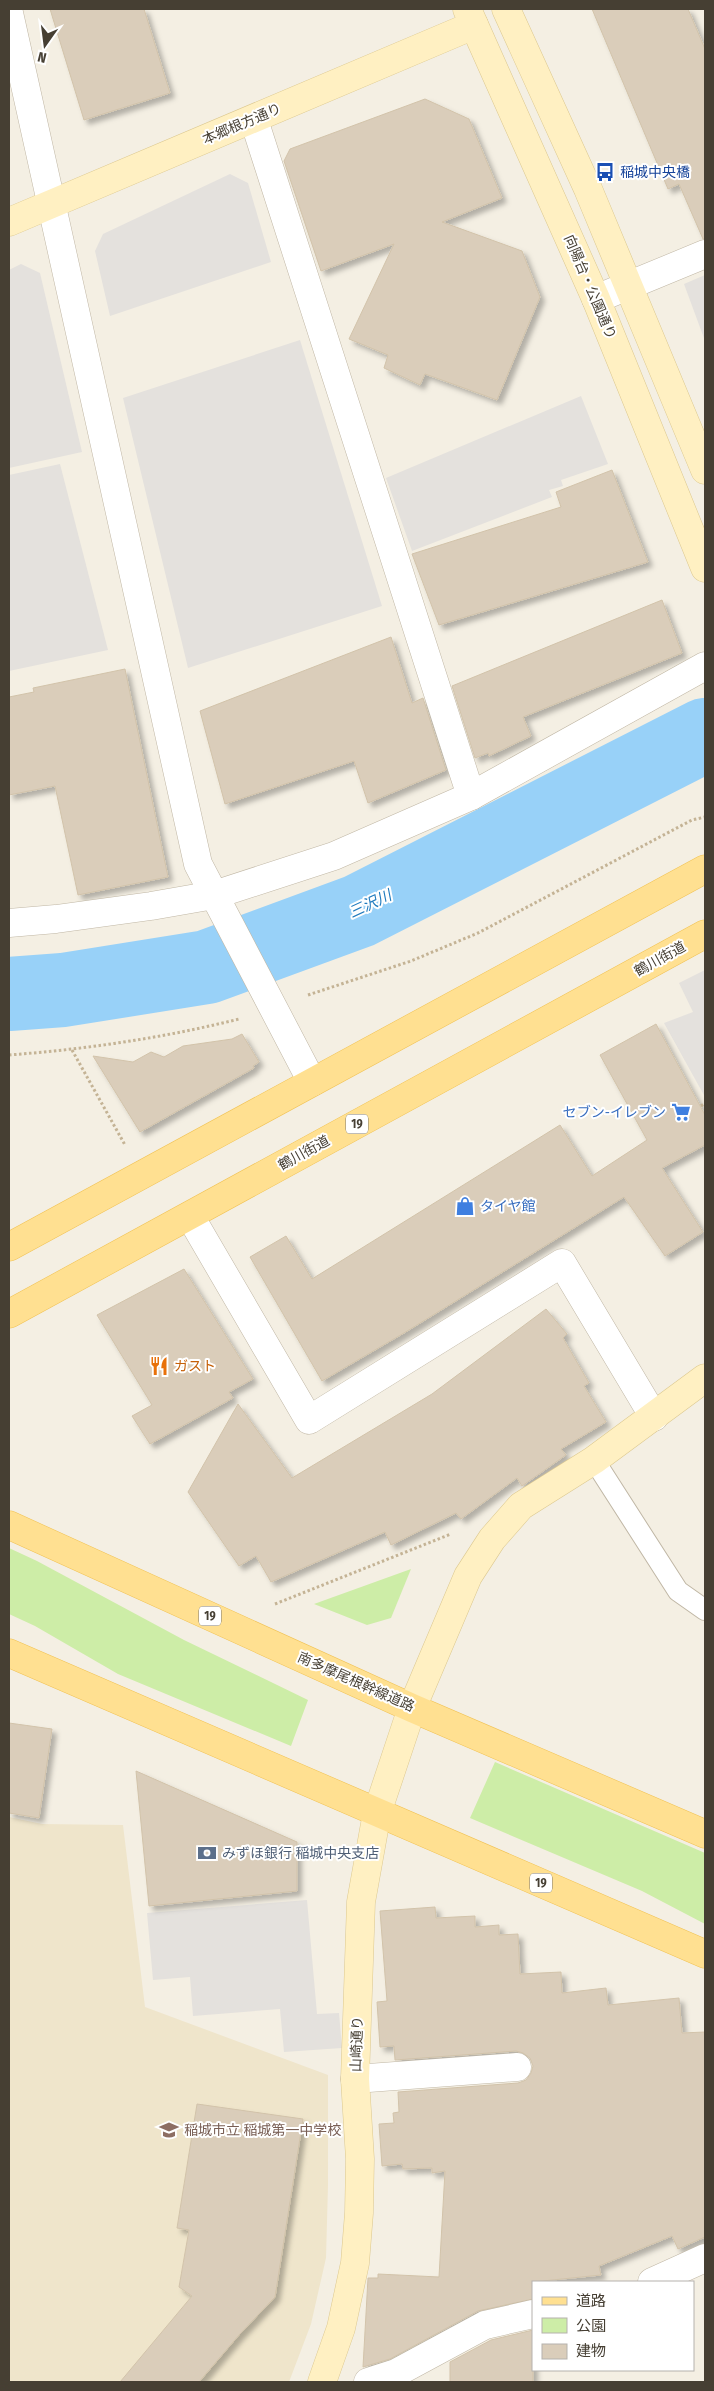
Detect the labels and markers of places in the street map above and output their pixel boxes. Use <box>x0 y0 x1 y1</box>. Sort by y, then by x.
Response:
bus stop icon: 稲城中央橋 <box>594 161 616 183</box>
place label: 稲城中央橋 <box>620 164 690 181</box>
supermarket icon: セブン-イレブン <box>670 1101 692 1123</box>
place label: セブン-イレブン <box>563 1104 666 1121</box>
shop icon: タイヤ館 <box>454 1195 476 1217</box>
place label: タイヤ館 <box>480 1198 536 1215</box>
restaurant icon: ガスト <box>148 1355 170 1377</box>
place label: ガスト <box>174 1358 216 1375</box>
bank icon: みずほ銀行 稲城中央支店 <box>196 1842 218 1864</box>
place label: みずほ銀行 稲城中央支店 <box>222 1845 379 1862</box>
school or university icon: 稲城市立 稲城第一中学校 <box>158 2119 180 2141</box>
place label: 稲城市立 稲城第一中学校 <box>184 2122 341 2139</box>

